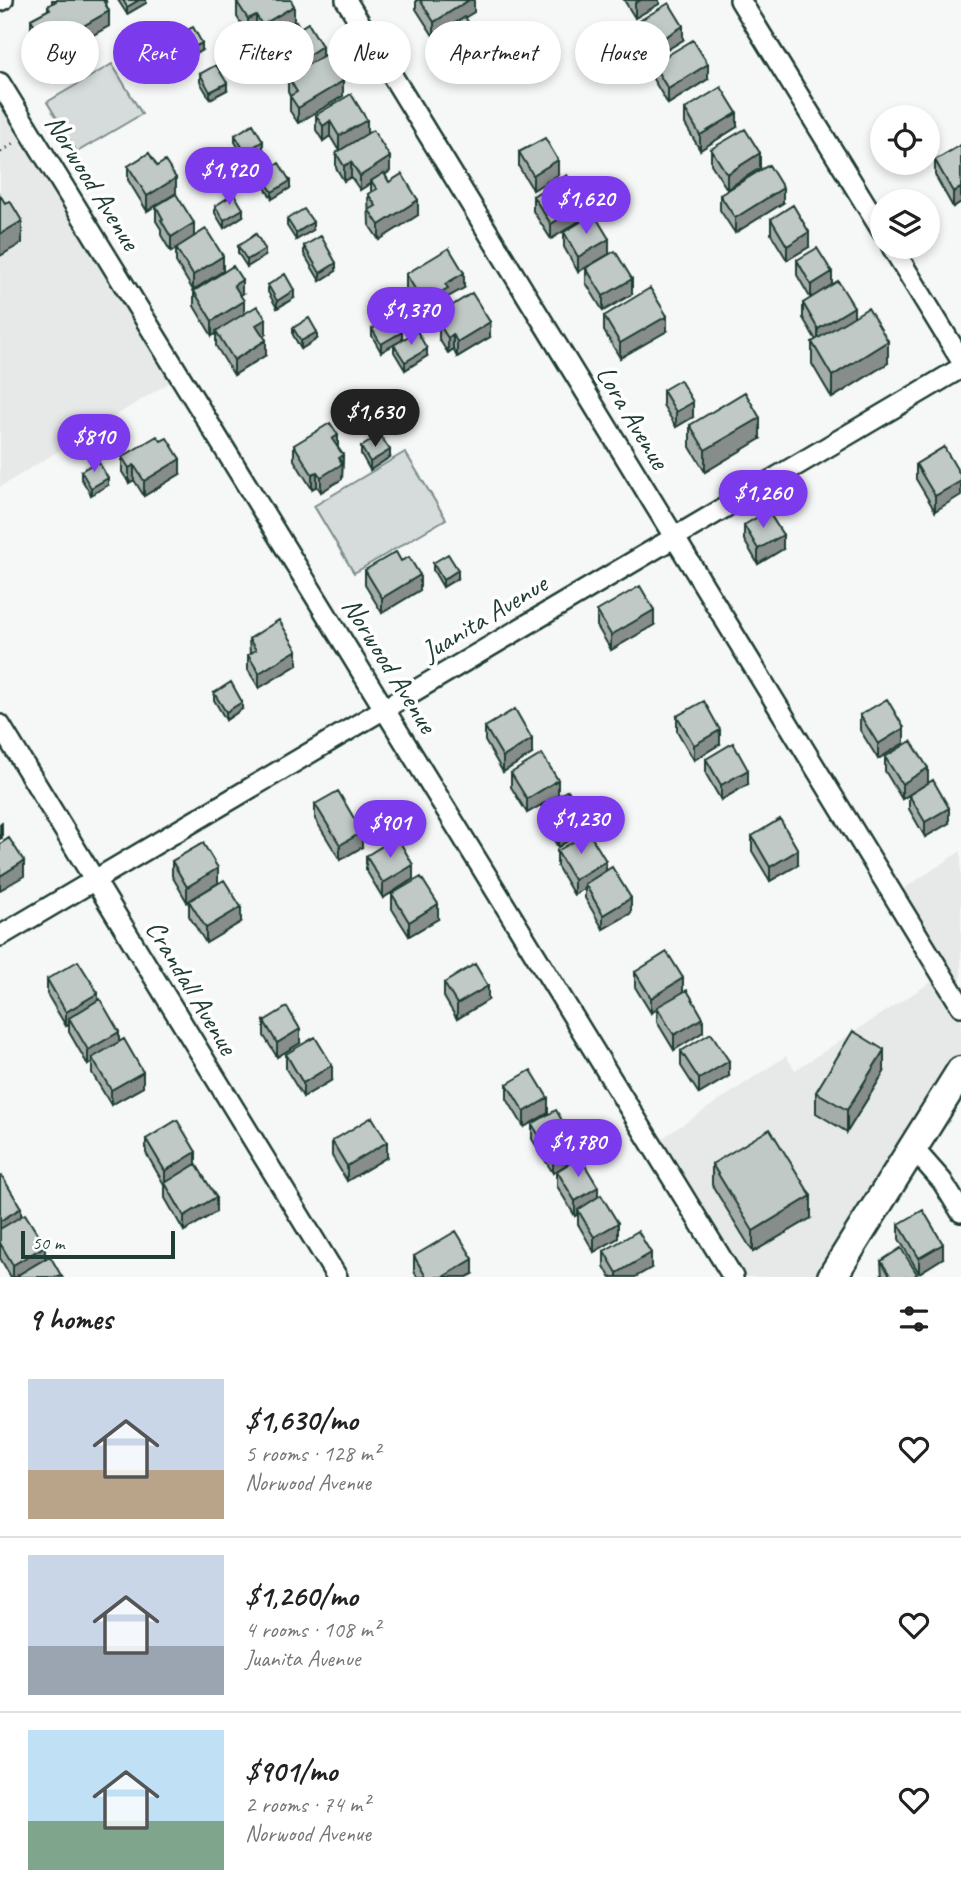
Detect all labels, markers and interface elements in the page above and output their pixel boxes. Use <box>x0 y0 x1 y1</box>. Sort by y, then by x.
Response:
chip: Buy <box>21 21 99 84</box>
chip: Rent <box>113 21 200 84</box>
chip: Filters <box>214 21 314 84</box>
chip: New <box>328 21 411 84</box>
chip: Apartment <box>425 21 561 84</box>
chip: House <box>575 21 670 84</box>
map controls <box>870 105 940 259</box>
button: locate <box>870 105 940 175</box>
street label: Norwood Avenue <box>38 108 149 258</box>
pin: $1,920 <box>172 148 286 207</box>
text: $1,920 <box>201 155 257 184</box>
pin: $1,620 <box>529 176 643 236</box>
text: $1,620 <box>558 184 614 213</box>
button: layers <box>870 189 940 259</box>
pin: $1,370 <box>354 288 468 347</box>
text: $1,370 <box>383 295 439 324</box>
street label: Lora Avenue <box>589 359 678 477</box>
pin: $1,630 <box>318 390 432 449</box>
text: $1,630 <box>347 397 403 426</box>
pin: $810 <box>53 414 135 474</box>
text: $810 <box>73 422 115 451</box>
pin: $1,260 <box>706 470 820 530</box>
text: $1,260 <box>735 478 791 507</box>
street label: Juanita Avenue <box>413 565 555 669</box>
street label: Norwood Avenue <box>335 591 446 741</box>
pin: $1,230 <box>524 796 638 856</box>
pin: $901 <box>349 800 431 860</box>
text: $1,230 <box>553 804 609 833</box>
text: $901 <box>369 808 411 837</box>
street label: Crandall Avenue <box>138 913 247 1062</box>
pin: $1,780 <box>521 1120 635 1179</box>
text: $1,780 <box>550 1127 606 1156</box>
scale bar <box>21 1228 175 1260</box>
text: 50 m <box>32 1231 64 1255</box>
text: 9 homes <box>28 1300 112 1338</box>
icon: filters <box>895 1300 933 1338</box>
text: $1,630/mo <box>245 1401 358 1439</box>
icon: home <box>84 1407 168 1491</box>
icon: heart <box>895 1430 933 1468</box>
text: 5 rooms · 128 m² <box>245 1439 380 1468</box>
text: Norwood Avenue <box>245 1468 371 1497</box>
text: $1,260/mo <box>245 1577 358 1615</box>
icon: home <box>84 1583 168 1667</box>
icon: heart <box>895 1606 933 1644</box>
text: 4 rooms · 108 m² <box>245 1615 380 1644</box>
text: Juanita Avenue <box>245 1644 360 1673</box>
text: $901/mo <box>245 1752 337 1790</box>
icon: home <box>84 1758 168 1842</box>
icon: heart <box>895 1781 933 1819</box>
text: 2 rooms · 74 m² <box>245 1790 369 1819</box>
text: Norwood Avenue <box>245 1819 371 1848</box>

